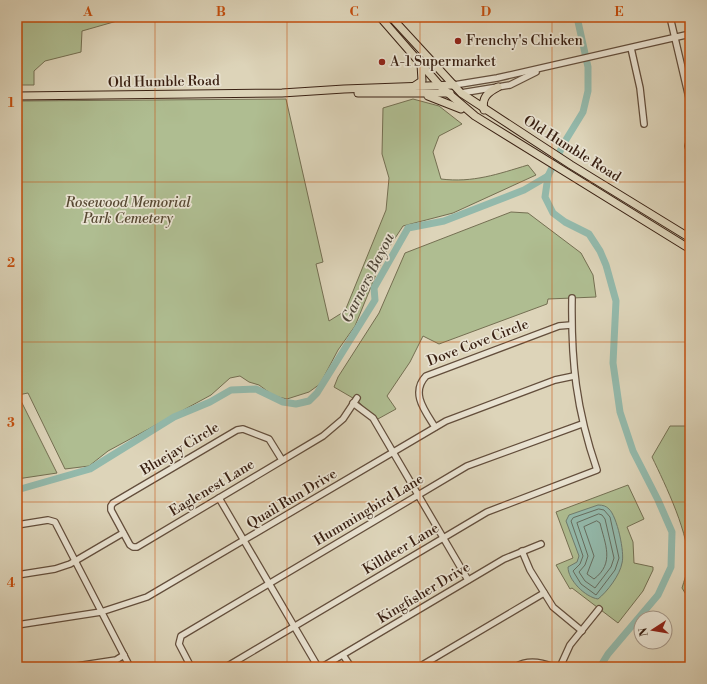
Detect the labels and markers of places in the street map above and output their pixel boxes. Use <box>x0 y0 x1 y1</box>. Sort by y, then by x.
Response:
place label: Frenchy's Chicken <box>466 32 583 50</box>
marker: Frenchy's Chicken <box>453 36 463 46</box>
place label: A-1 Supermarket <box>389 53 496 71</box>
marker: A-1 Supermarket <box>377 57 387 67</box>

